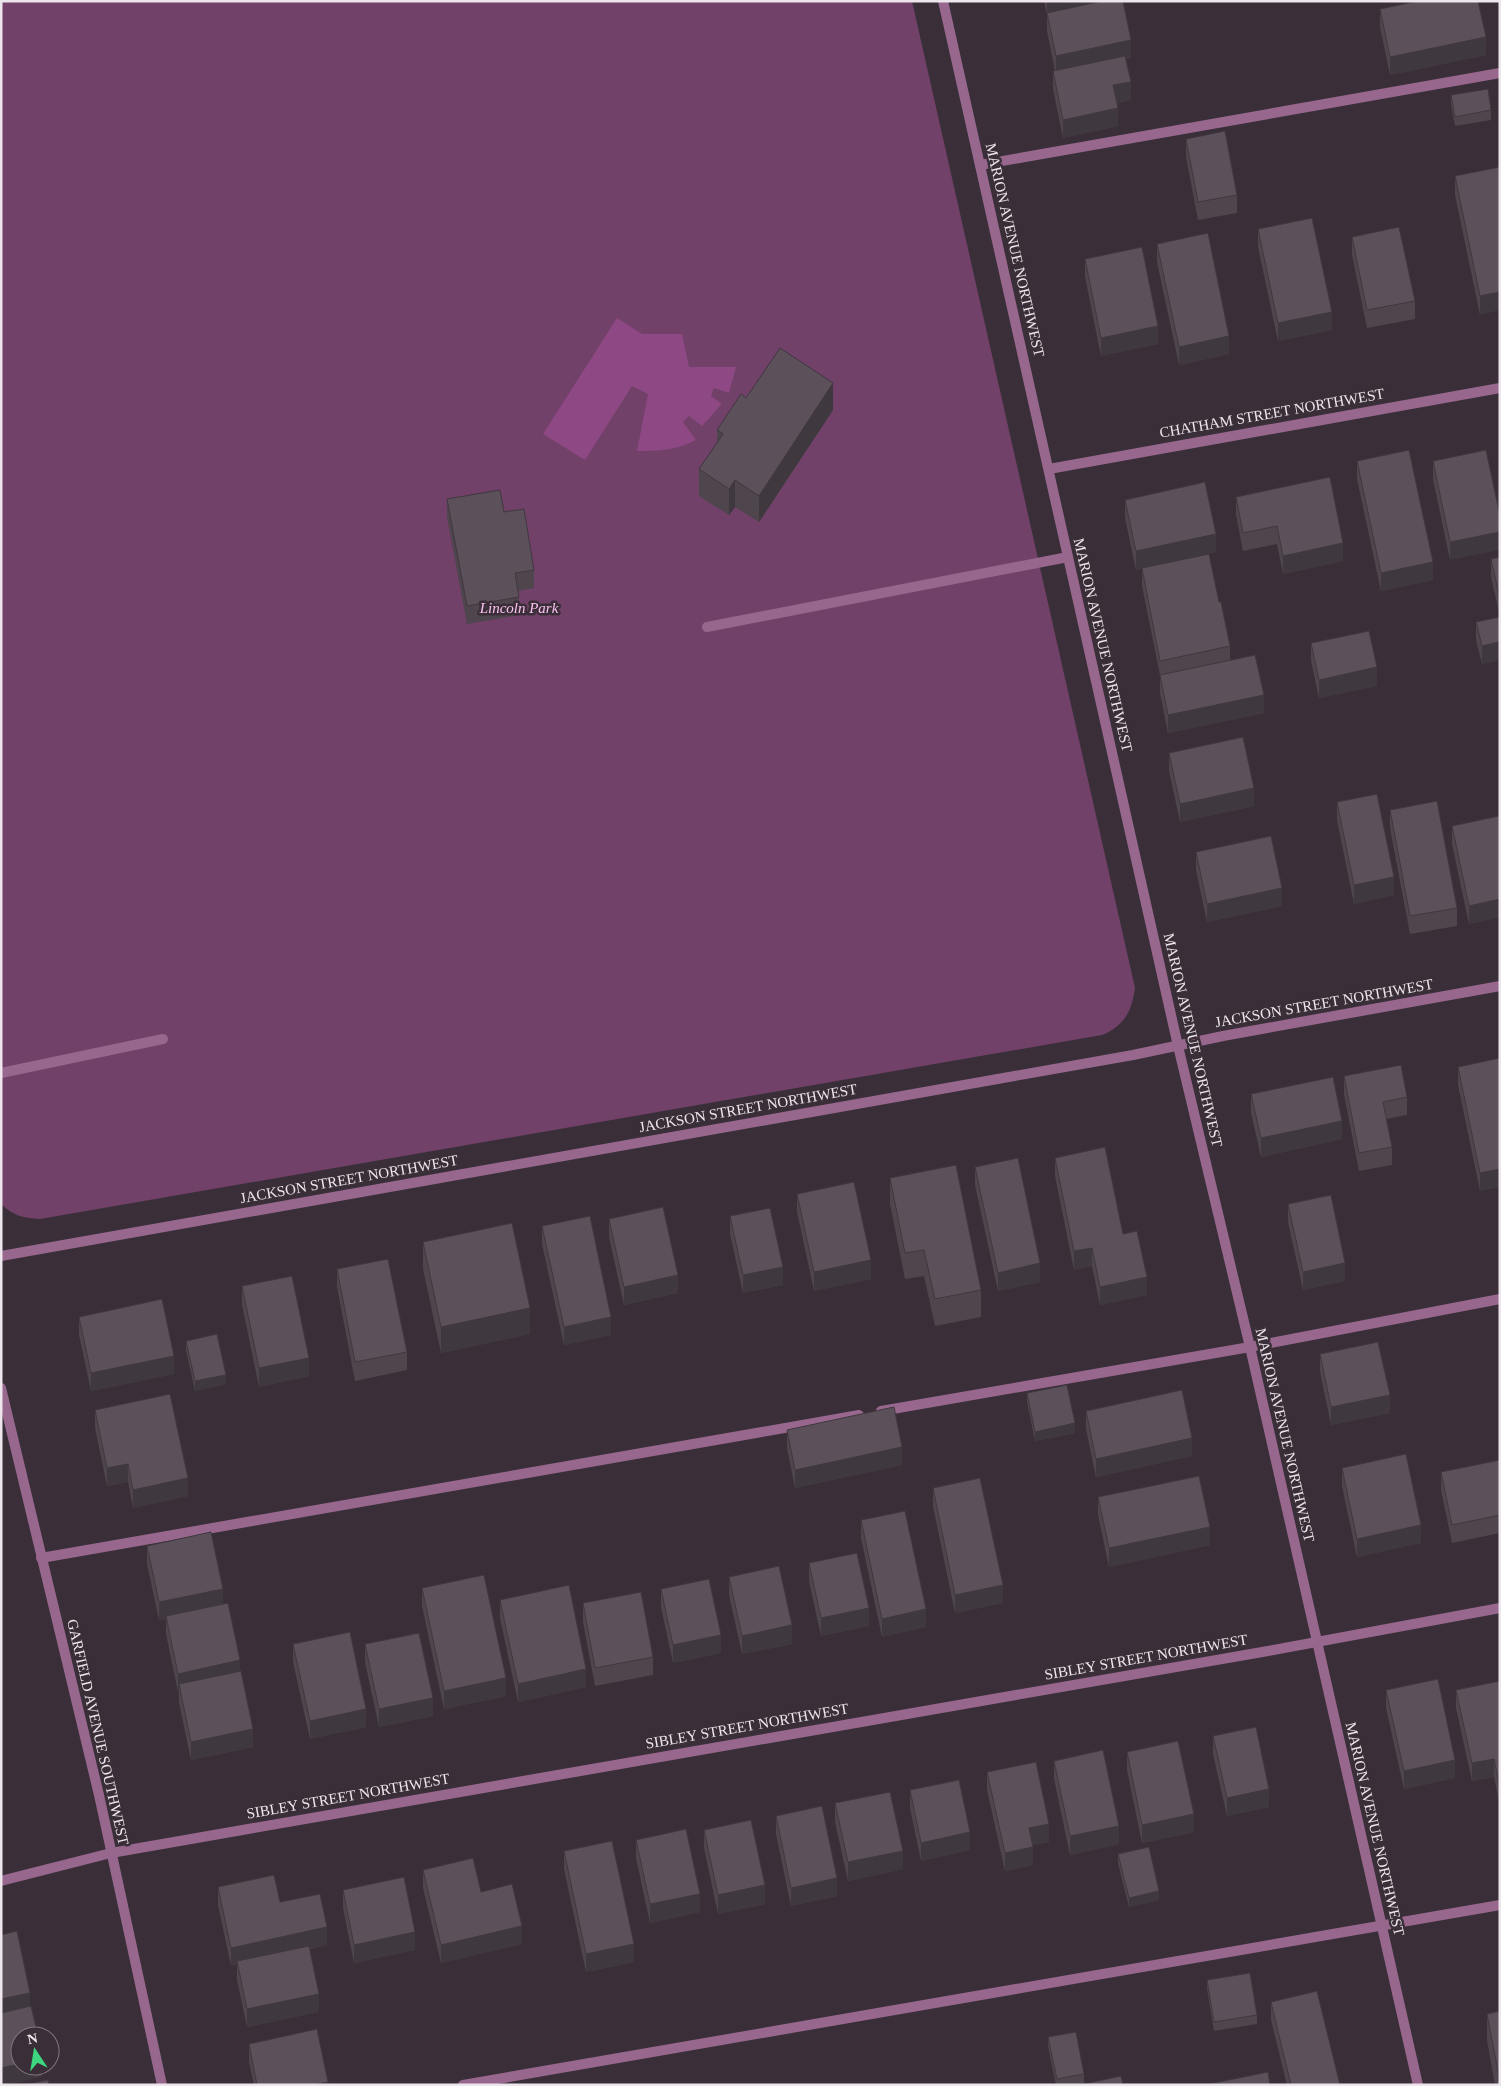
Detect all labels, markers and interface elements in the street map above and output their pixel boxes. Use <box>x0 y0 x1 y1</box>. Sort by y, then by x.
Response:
street label: MARION AVENUE NORTHWEST <box>983 142 1047 358</box>
street label: CHATHAM STREET NORTHWEST <box>1158 385 1386 441</box>
street label: MARION AVENUE NORTHWEST <box>1071 537 1135 753</box>
park label: Lincoln Park <box>479 600 559 616</box>
street label: MARION AVENUE NORTHWEST <box>1161 932 1225 1148</box>
street label: JACKSON STREET NORTHWEST <box>1214 976 1434 1030</box>
street label: JACKSON STREET NORTHWEST <box>638 1081 858 1135</box>
street label: JACKSON STREET NORTHWEST <box>239 1152 459 1206</box>
street label: MARION AVENUE NORTHWEST <box>1253 1327 1317 1543</box>
street label: GARFIELD AVENUE SOUTHWEST <box>64 1617 132 1847</box>
street label: SIBLEY STREET NORTHWEST <box>1043 1631 1249 1683</box>
street label: SIBLEY STREET NORTHWEST <box>644 1700 850 1752</box>
street label: MARION AVENUE NORTHWEST <box>1343 1721 1407 1937</box>
street label: SIBLEY STREET NORTHWEST <box>245 1770 451 1822</box>
north arrow <box>10 2026 60 2076</box>
text: N <box>26 2030 39 2047</box>

